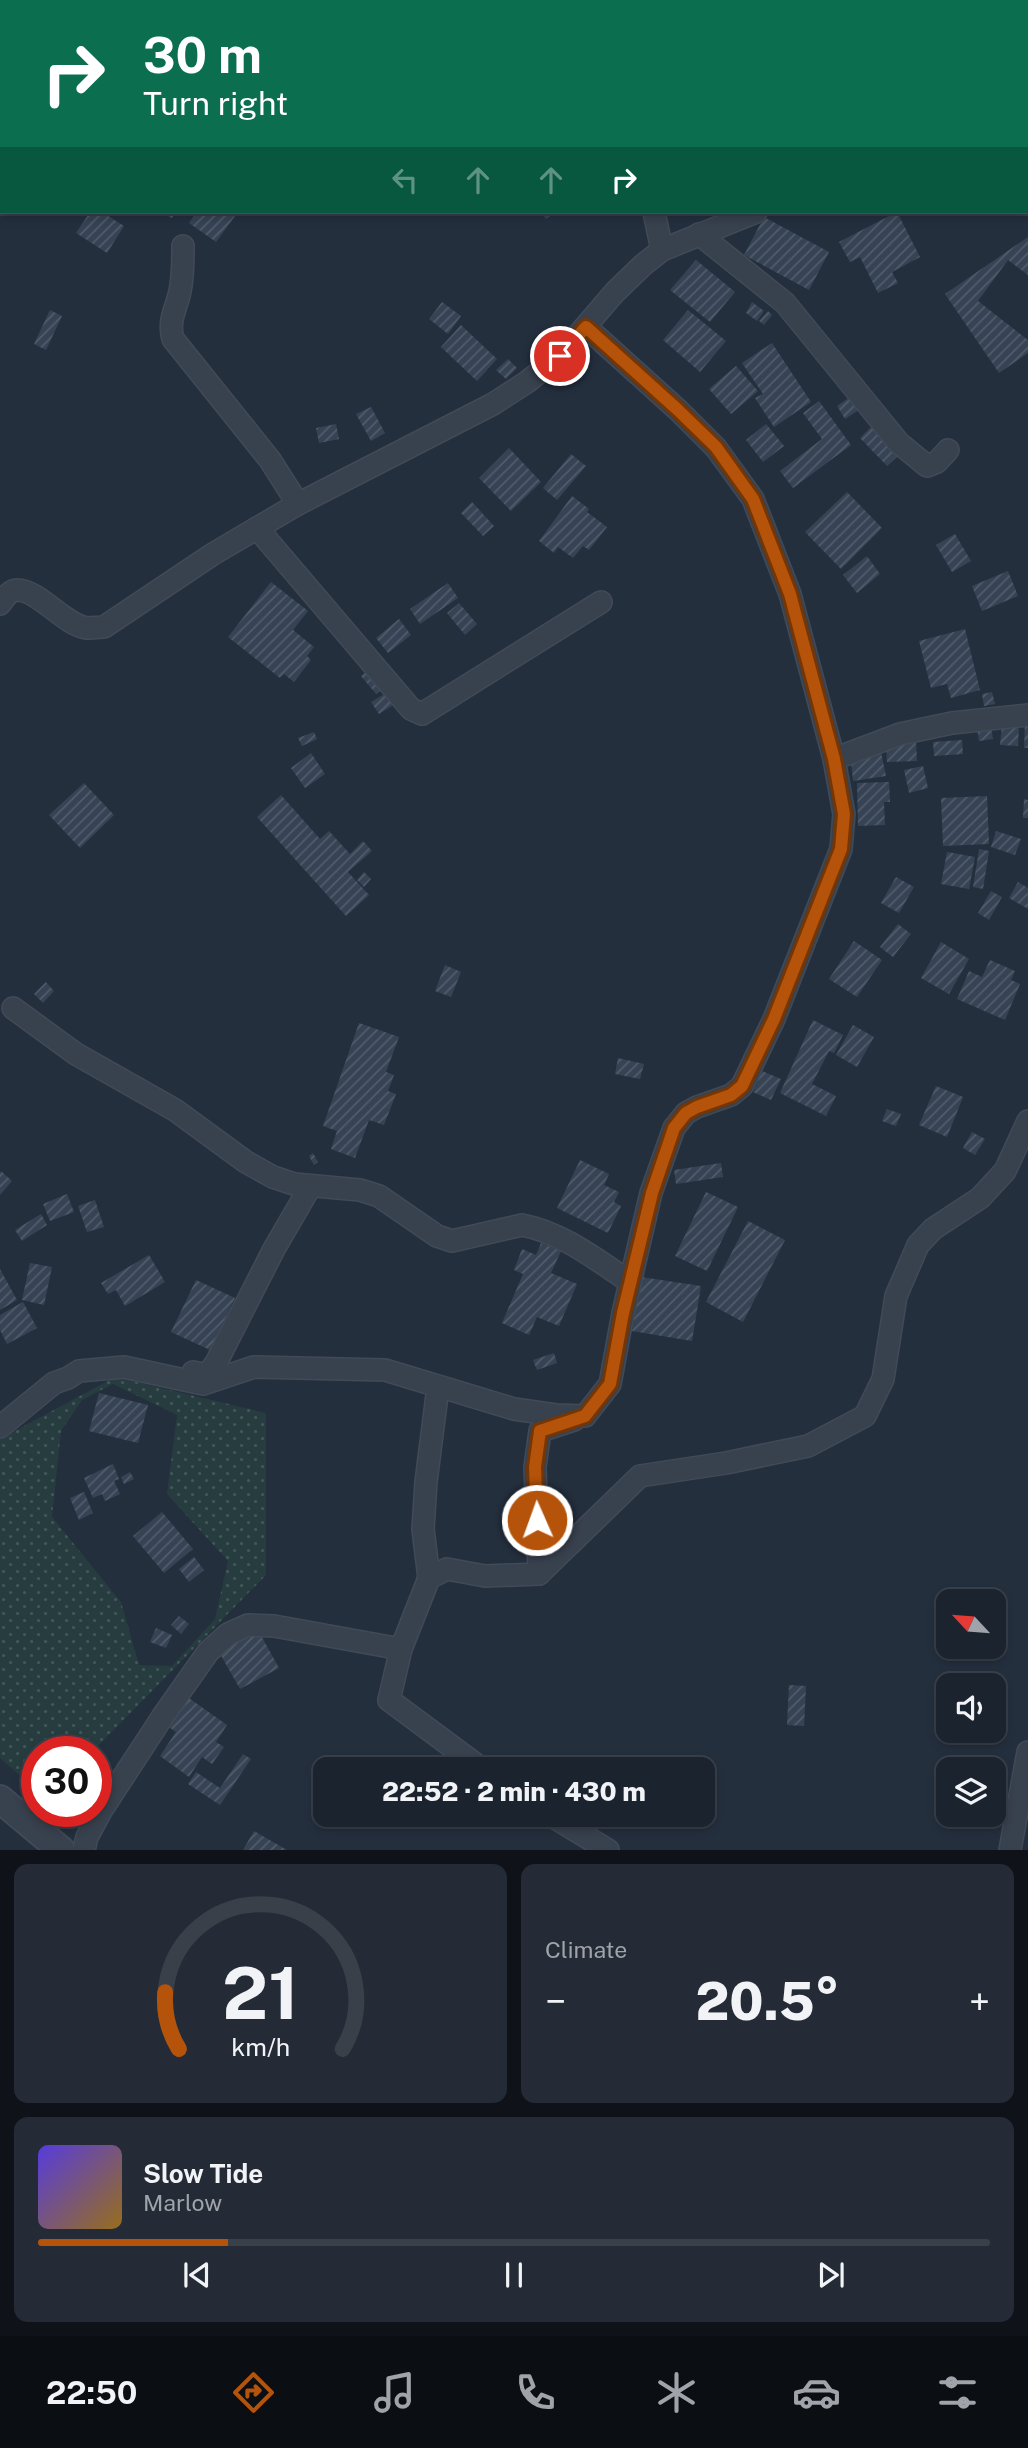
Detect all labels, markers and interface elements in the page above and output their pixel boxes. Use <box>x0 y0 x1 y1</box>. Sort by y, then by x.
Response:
text: 30 m <box>143 26 262 84</box>
icon: right <box>28 28 119 119</box>
text: Turn right <box>143 85 288 122</box>
icon: left <box>386 161 424 199</box>
icon: ahead <box>459 161 497 199</box>
icon: ahead <box>532 161 570 199</box>
icon: right <box>605 161 643 199</box>
pin <box>530 326 590 386</box>
icon: arrive <box>541 337 579 375</box>
position arrow <box>500 1483 574 1557</box>
north arrow <box>936 1589 1006 1659</box>
map controls <box>936 1589 1006 1827</box>
button: sound <box>936 1673 1006 1743</box>
speed limit sign: 30 <box>21 1736 112 1827</box>
button: layers <box>936 1757 1006 1827</box>
text: 22:52 · 2 min · 430 m <box>382 1776 646 1807</box>
text: Climate <box>545 1936 627 1963</box>
text: 21 <box>222 1951 299 2036</box>
text: 20.5° <box>695 1971 840 2032</box>
text: − <box>545 1979 566 2024</box>
text: + <box>969 1979 990 2024</box>
text: km/h <box>231 2032 290 2062</box>
text: Slow Tide <box>143 2158 263 2189</box>
text: Marlow <box>143 2189 222 2216</box>
icon: previous <box>178 2256 216 2294</box>
icon: pause <box>495 2256 533 2294</box>
icon: next <box>812 2256 850 2294</box>
icon: directions <box>229 2368 278 2417</box>
icon: music <box>370 2368 419 2417</box>
icon: phone <box>511 2368 560 2417</box>
icon: climate <box>652 2368 701 2417</box>
icon: car <box>792 2368 841 2417</box>
icon: filters <box>933 2368 982 2417</box>
text: 22:50 <box>46 2374 137 2411</box>

